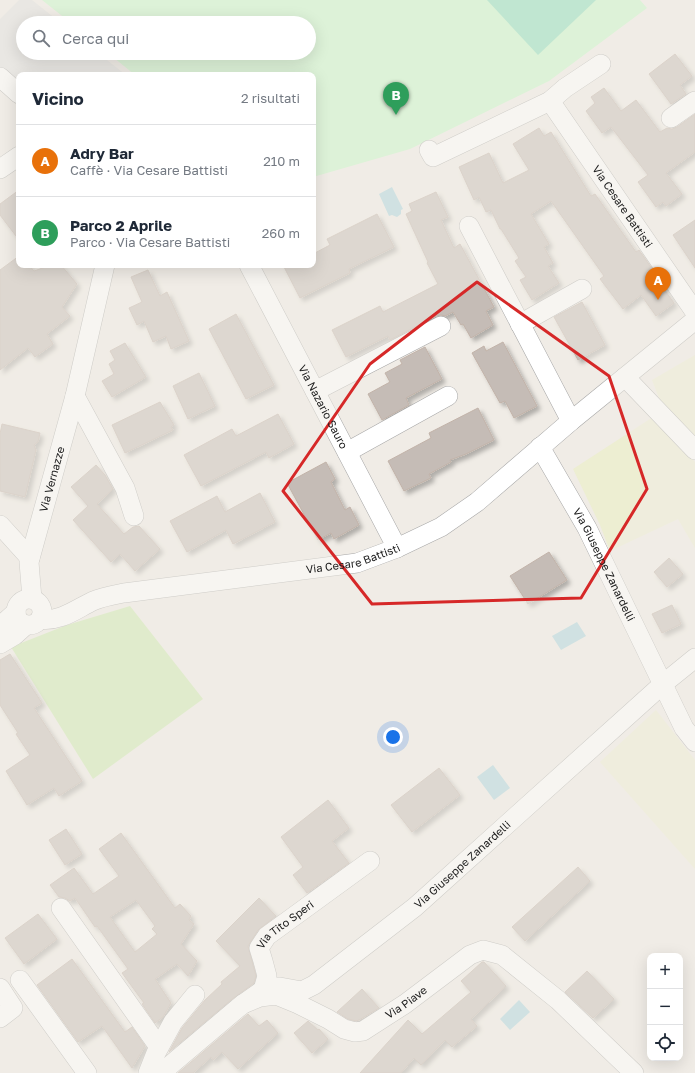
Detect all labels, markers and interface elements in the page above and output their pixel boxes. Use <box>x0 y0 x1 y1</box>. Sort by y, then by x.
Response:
search box <box>16 16 316 60</box>
icon: search <box>30 27 52 49</box>
text: Cerca qui <box>62 29 129 47</box>
pin: B <box>383 82 409 115</box>
text: Vicino <box>32 88 84 109</box>
text: 2 risultati <box>241 90 300 106</box>
text: Adry Bar <box>70 144 134 162</box>
text: A <box>40 153 50 169</box>
text: 210 m <box>263 153 300 169</box>
text: Caffè · Via Cesare Battisti <box>70 162 228 178</box>
street label: Via Cesare Battisti <box>590 163 656 250</box>
text: Parco 2 Aprile <box>70 216 172 234</box>
text: B <box>40 225 50 241</box>
text: 260 m <box>262 225 300 241</box>
text: Parco · Via Cesare Battisti <box>70 234 230 250</box>
pin: A <box>645 267 671 300</box>
street label: Via Nazario Sauro <box>296 362 351 451</box>
street label: Via Vernazze <box>36 445 67 513</box>
street label: Via Giuseppe Zanardelli <box>571 505 638 623</box>
street label: Via Cesare Battisti <box>305 541 402 576</box>
your location <box>383 727 403 747</box>
street label: Via Giuseppe Zanardelli <box>411 817 513 911</box>
street label: Via Tito Speri <box>253 897 316 951</box>
map controls <box>647 953 683 1061</box>
button: + <box>647 953 683 989</box>
street label: Via Piave <box>383 983 429 1021</box>
button: − <box>647 989 683 1025</box>
button: locate <box>647 1025 683 1061</box>

